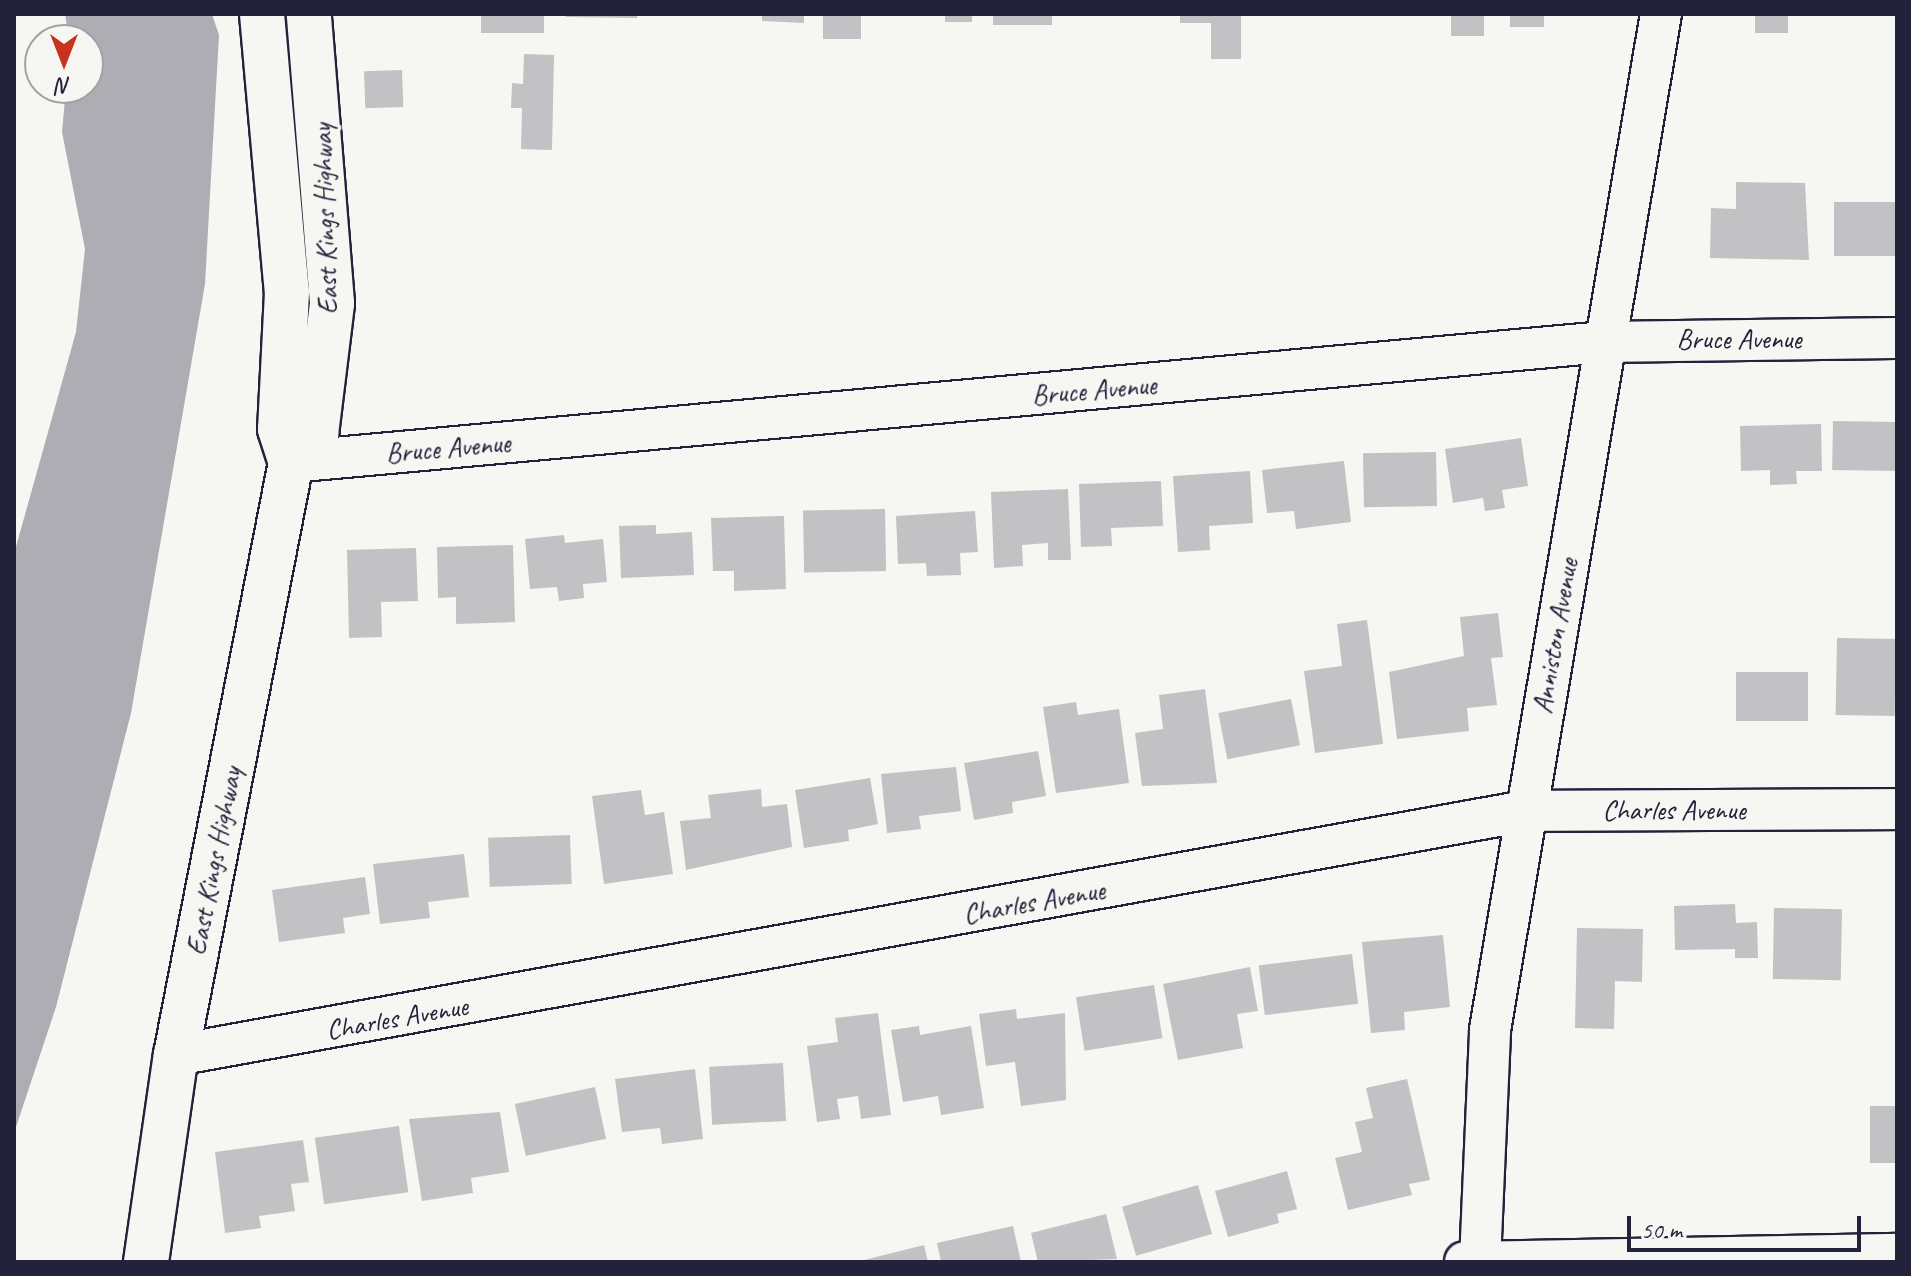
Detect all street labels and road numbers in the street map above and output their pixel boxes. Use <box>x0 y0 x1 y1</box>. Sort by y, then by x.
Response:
street label: East Kings Highway <box>305 123 345 315</box>
street label: Bruce Avenue <box>1676 322 1802 356</box>
street label: Bruce Avenue <box>1030 368 1158 412</box>
street label: Bruce Avenue <box>384 426 512 470</box>
street label: Anniston Avenue <box>1525 556 1585 716</box>
street label: East Kings Highway <box>179 764 249 958</box>
street label: Charles Avenue <box>1602 793 1746 827</box>
street label: Charles Avenue <box>961 873 1107 931</box>
street label: Charles Avenue <box>324 989 470 1047</box>

